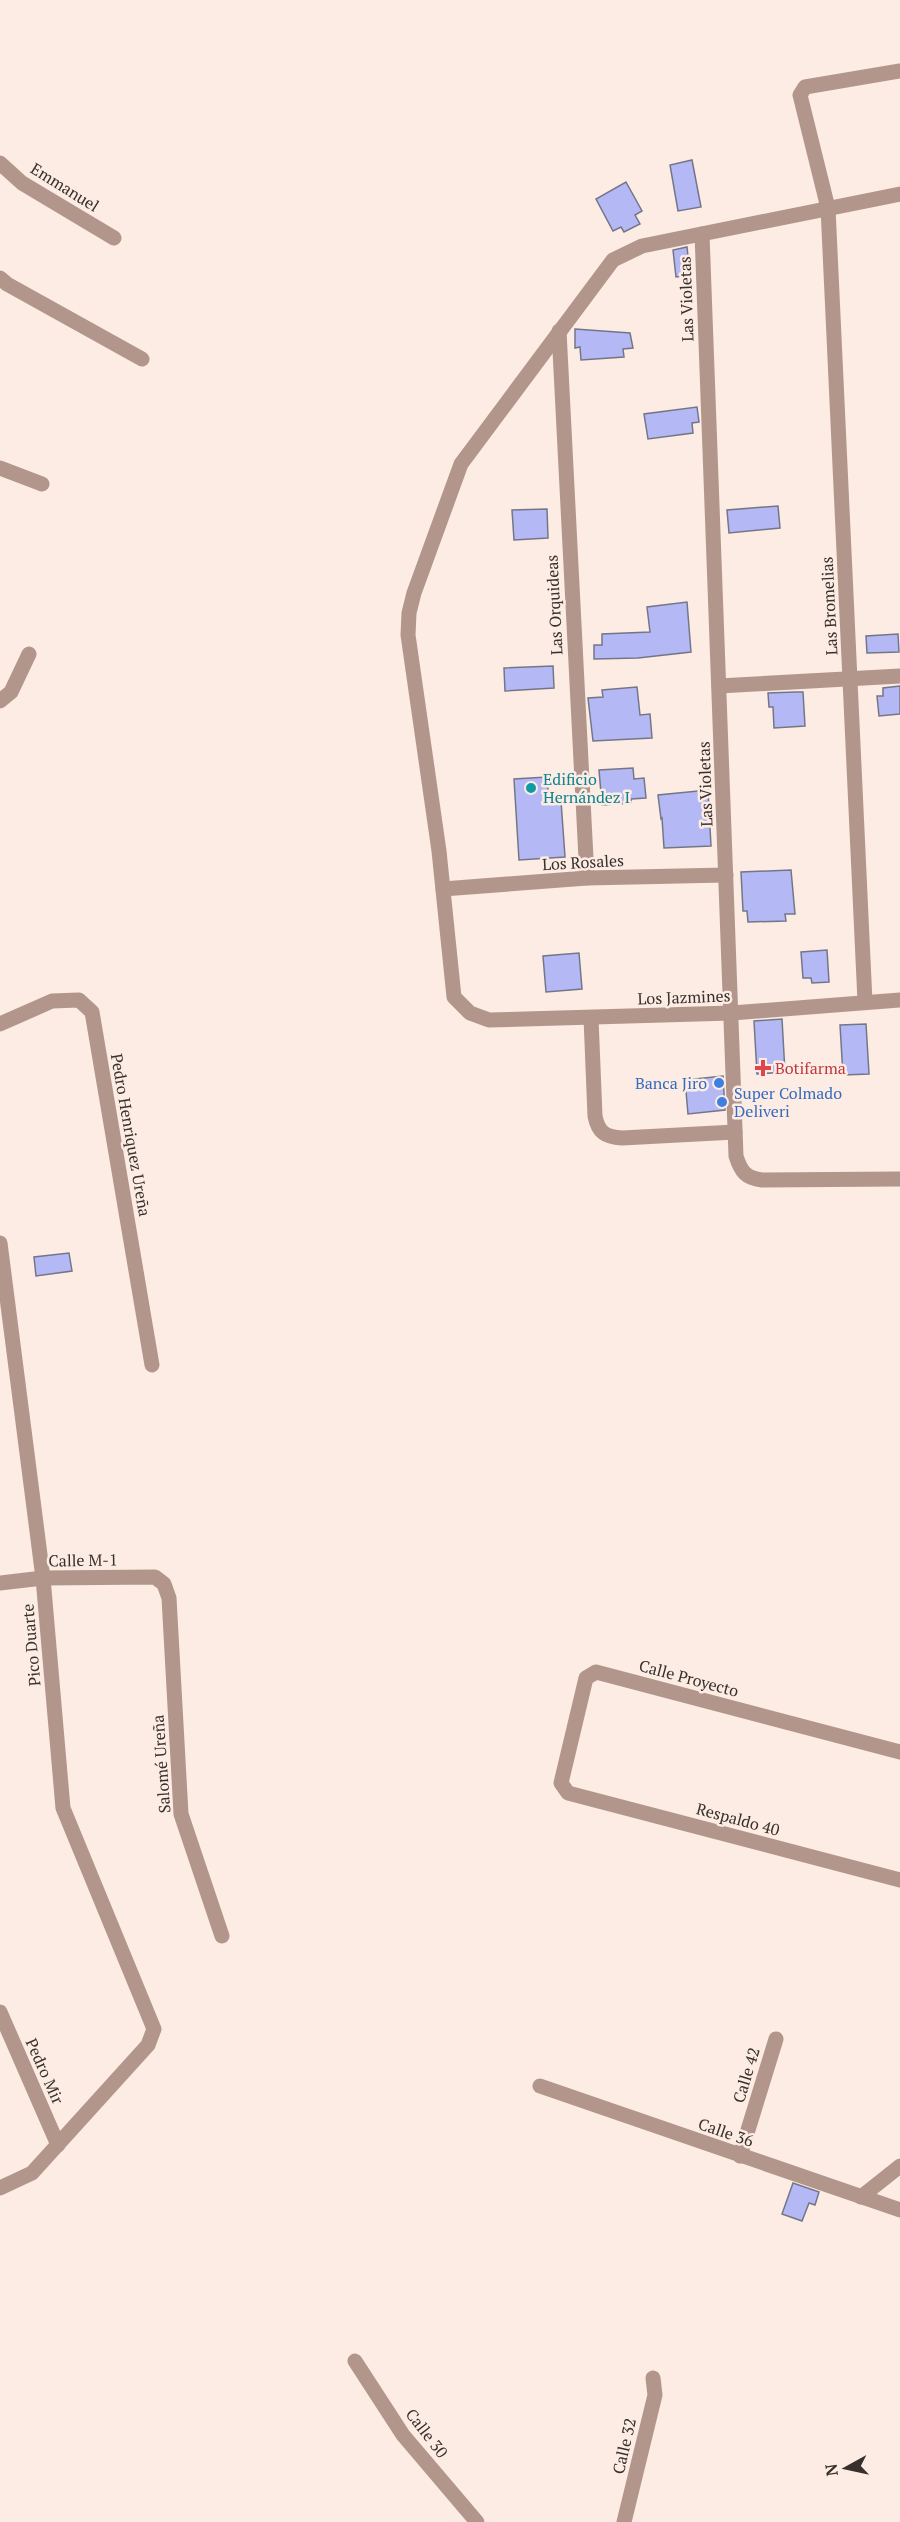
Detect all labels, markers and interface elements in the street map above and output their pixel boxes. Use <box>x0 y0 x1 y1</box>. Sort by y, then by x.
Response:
street label: Emmanuel <box>27 157 103 217</box>
street label: Las Violetas <box>674 256 698 342</box>
street label: Las Orquideas <box>540 554 568 656</box>
street label: Las Bromelias <box>815 556 843 656</box>
street label: Las Violetas <box>693 741 717 827</box>
place label: Edificio Hernández I <box>543 768 630 808</box>
marker: Edificio Hernández I <box>524 781 538 795</box>
street label: Los Rosales <box>541 849 625 875</box>
street label: Los Jazmines <box>637 984 731 1010</box>
street label: Pedro Henriquez Ureña <box>106 1052 156 1218</box>
place label: Botifarma <box>775 1057 846 1079</box>
marker: Botifarma <box>756 1061 770 1075</box>
place label: Banca Jiro <box>635 1072 707 1094</box>
marker: Banca Jiro <box>712 1076 726 1090</box>
place label: Super Colmado Deliveri <box>734 1082 842 1122</box>
marker: Super Colmado Deliveri <box>715 1095 729 1109</box>
street label: Calle M-1 <box>48 1548 118 1572</box>
street label: Pico Duarte <box>16 1603 46 1687</box>
street label: Calle Proyecto <box>637 1654 741 1702</box>
street label: Salomé Ureña <box>147 1714 175 1814</box>
street label: Respaldo 40 <box>694 1797 782 1841</box>
street label: Pedro Mir <box>21 2035 70 2108</box>
street label: Calle 42 <box>727 2045 765 2105</box>
street label: Calle 36 <box>695 2112 757 2152</box>
street label: Calle 30 <box>401 2404 453 2462</box>
street label: Calle 32 <box>607 2416 641 2476</box>
north arrow <box>816 2438 876 2498</box>
text: N <box>819 2463 843 2478</box>

